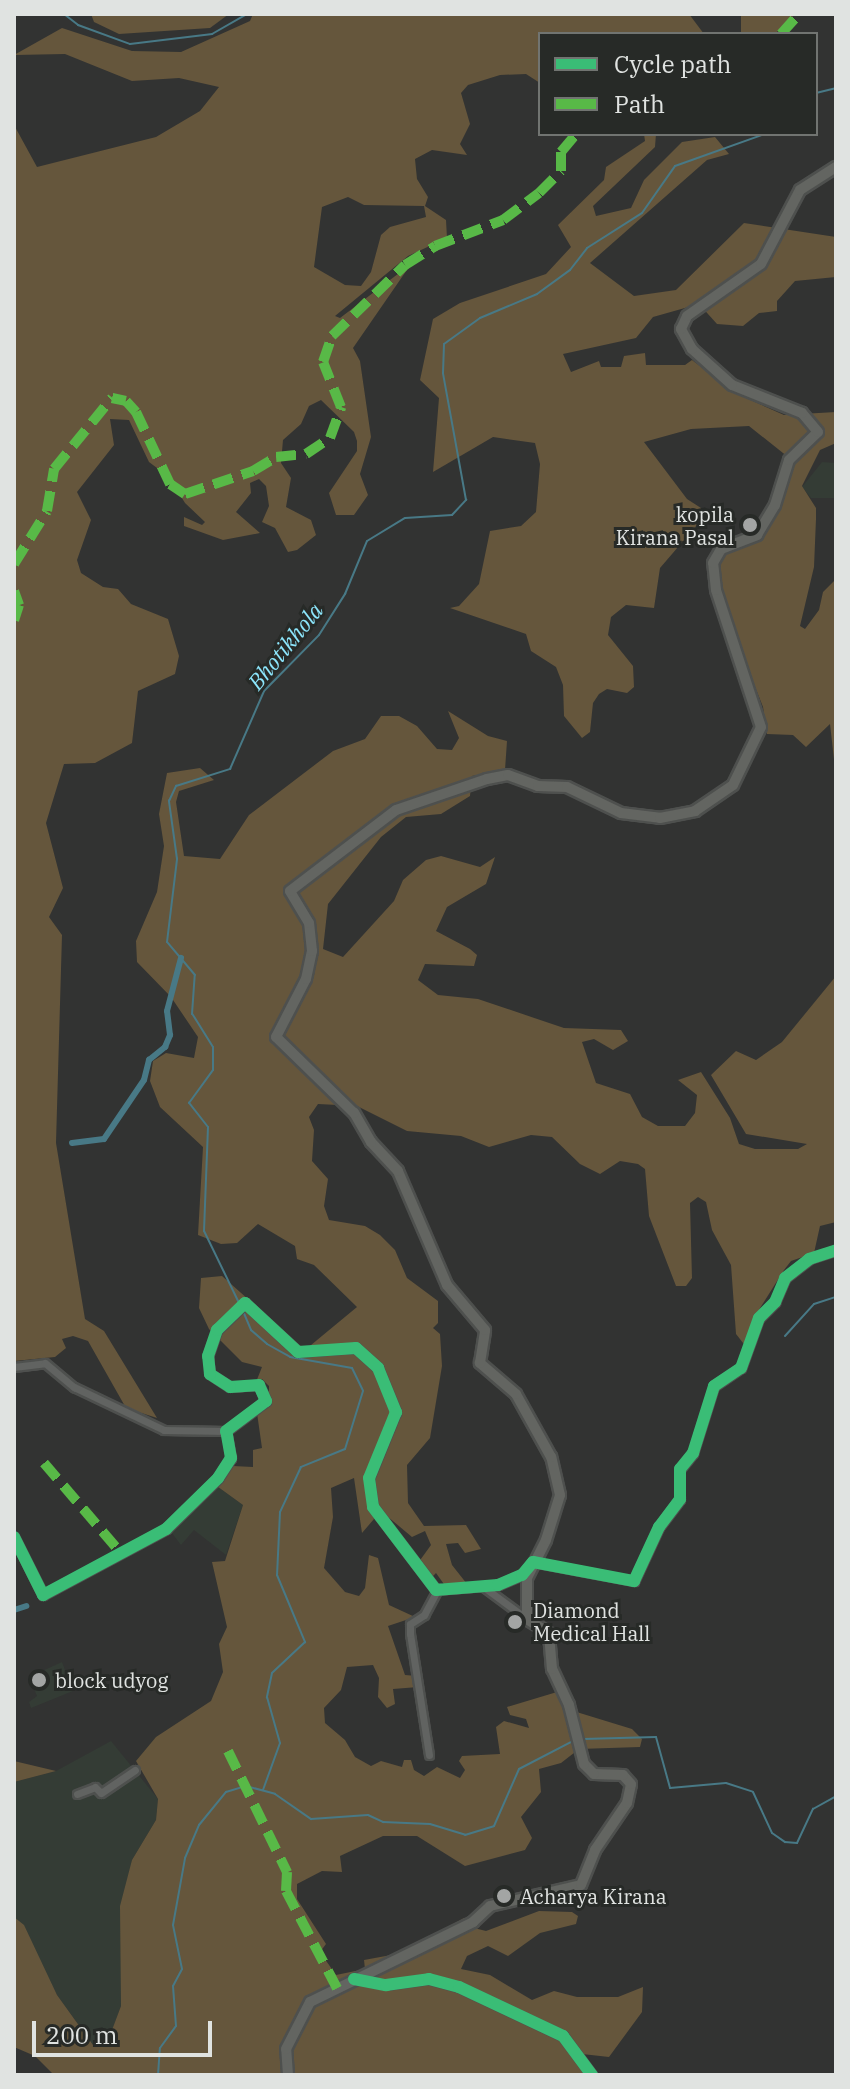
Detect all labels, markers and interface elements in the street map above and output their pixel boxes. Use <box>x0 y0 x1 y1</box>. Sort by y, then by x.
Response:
legend <box>538 32 818 136</box>
text: Cycle path <box>614 48 731 80</box>
text: Path <box>614 88 665 120</box>
place label: kopila Kirana Pasal <box>616 502 734 549</box>
marker: kopila Kirana Pasal <box>741 516 759 534</box>
water label: Bhotikhola <box>242 597 328 695</box>
place label: Diamond Medical Hall <box>533 1598 650 1645</box>
marker: Diamond Medical Hall <box>504 1611 526 1633</box>
place label: block udyog <box>55 1668 168 1692</box>
marker: block udyog <box>30 1671 48 1689</box>
place label: Acharya Kirana <box>520 1884 667 1908</box>
marker: Acharya Kirana <box>495 1887 513 1905</box>
scale bar <box>36 2005 216 2055</box>
text: 200 m <box>46 2019 118 2051</box>

